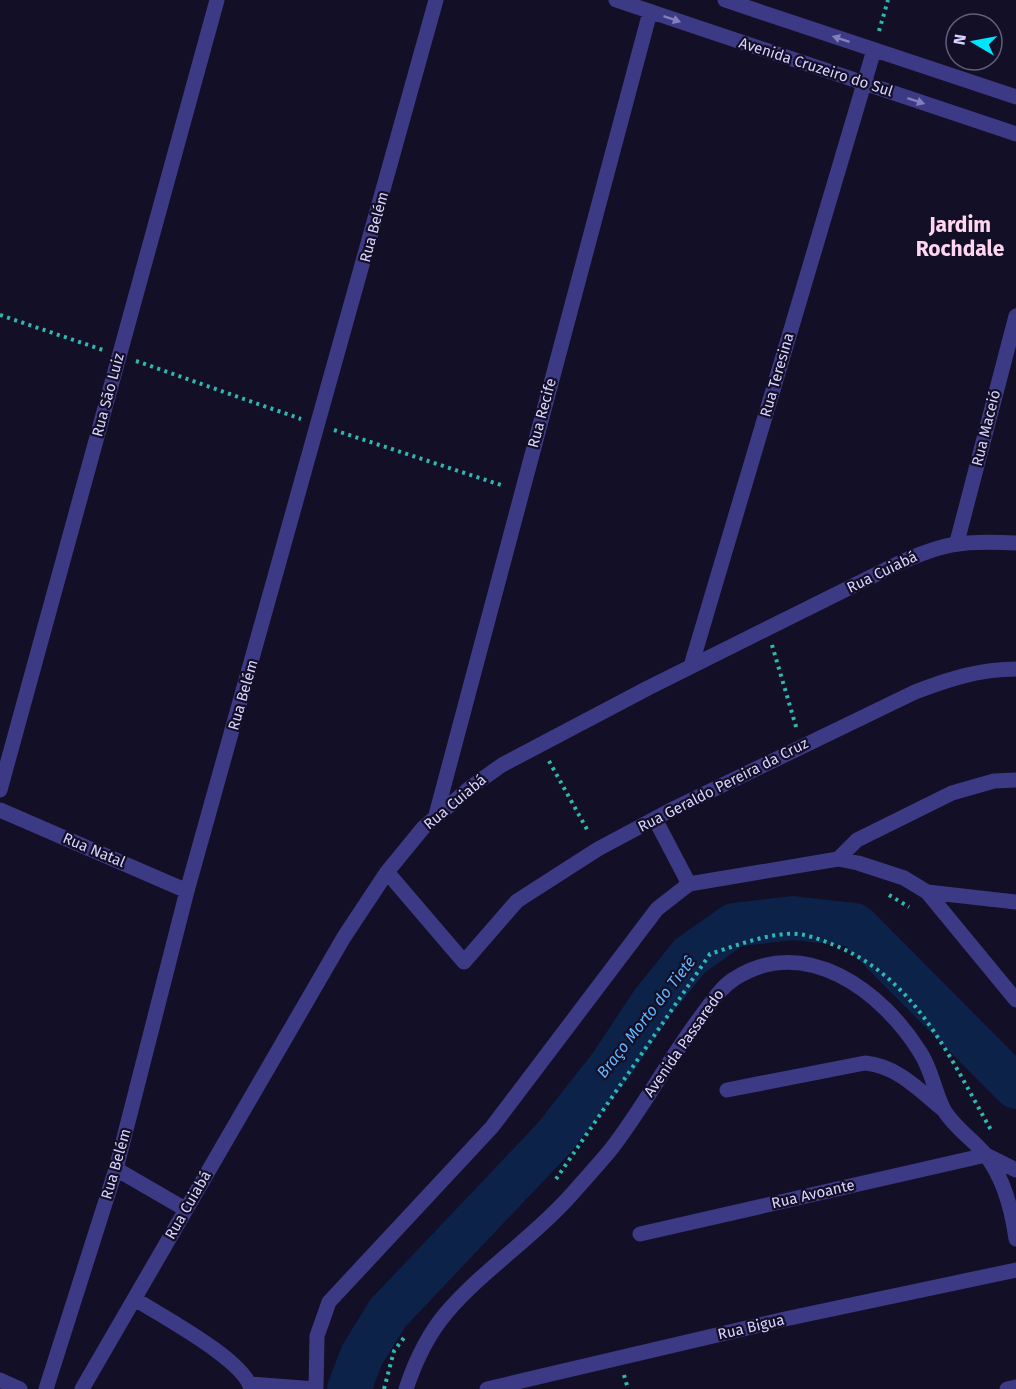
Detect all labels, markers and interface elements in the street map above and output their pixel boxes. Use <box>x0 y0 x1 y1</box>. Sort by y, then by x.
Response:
north arrow <box>944 12 1004 72</box>
one-way arrow <box>663 15 681 24</box>
one-way arrow <box>832 33 850 43</box>
text: N <box>949 33 970 46</box>
street label: Avenida Cruzeiro do Sul <box>737 34 896 101</box>
one-way arrow <box>907 97 925 106</box>
street label: Rua Belém <box>356 190 392 264</box>
district label: Jardim Rochdale <box>916 212 1005 262</box>
street label: Rua Teresina <box>756 331 798 419</box>
street label: Rua São Luiz <box>88 351 128 439</box>
street label: Rua Recife <box>524 376 560 450</box>
street label: Rua Maceió <box>968 388 1004 468</box>
street label: Rua Cuiabá <box>844 547 920 597</box>
street label: Rua Belém <box>224 658 262 732</box>
street label: Rua Geraldo Pereira da Cruz <box>635 734 812 836</box>
street label: Rua Cuiabá <box>420 771 490 833</box>
street label: Rua Natal <box>60 829 128 871</box>
water label: Braço Morto do Tietê <box>593 953 700 1082</box>
street label: Avenida Passaredo <box>640 986 728 1100</box>
street label: Rua Belém <box>97 1127 135 1201</box>
street label: Rua Cuiabá <box>161 1168 215 1242</box>
street label: Rua Avoante <box>770 1176 856 1212</box>
street label: Rua Bigua <box>716 1311 786 1343</box>

